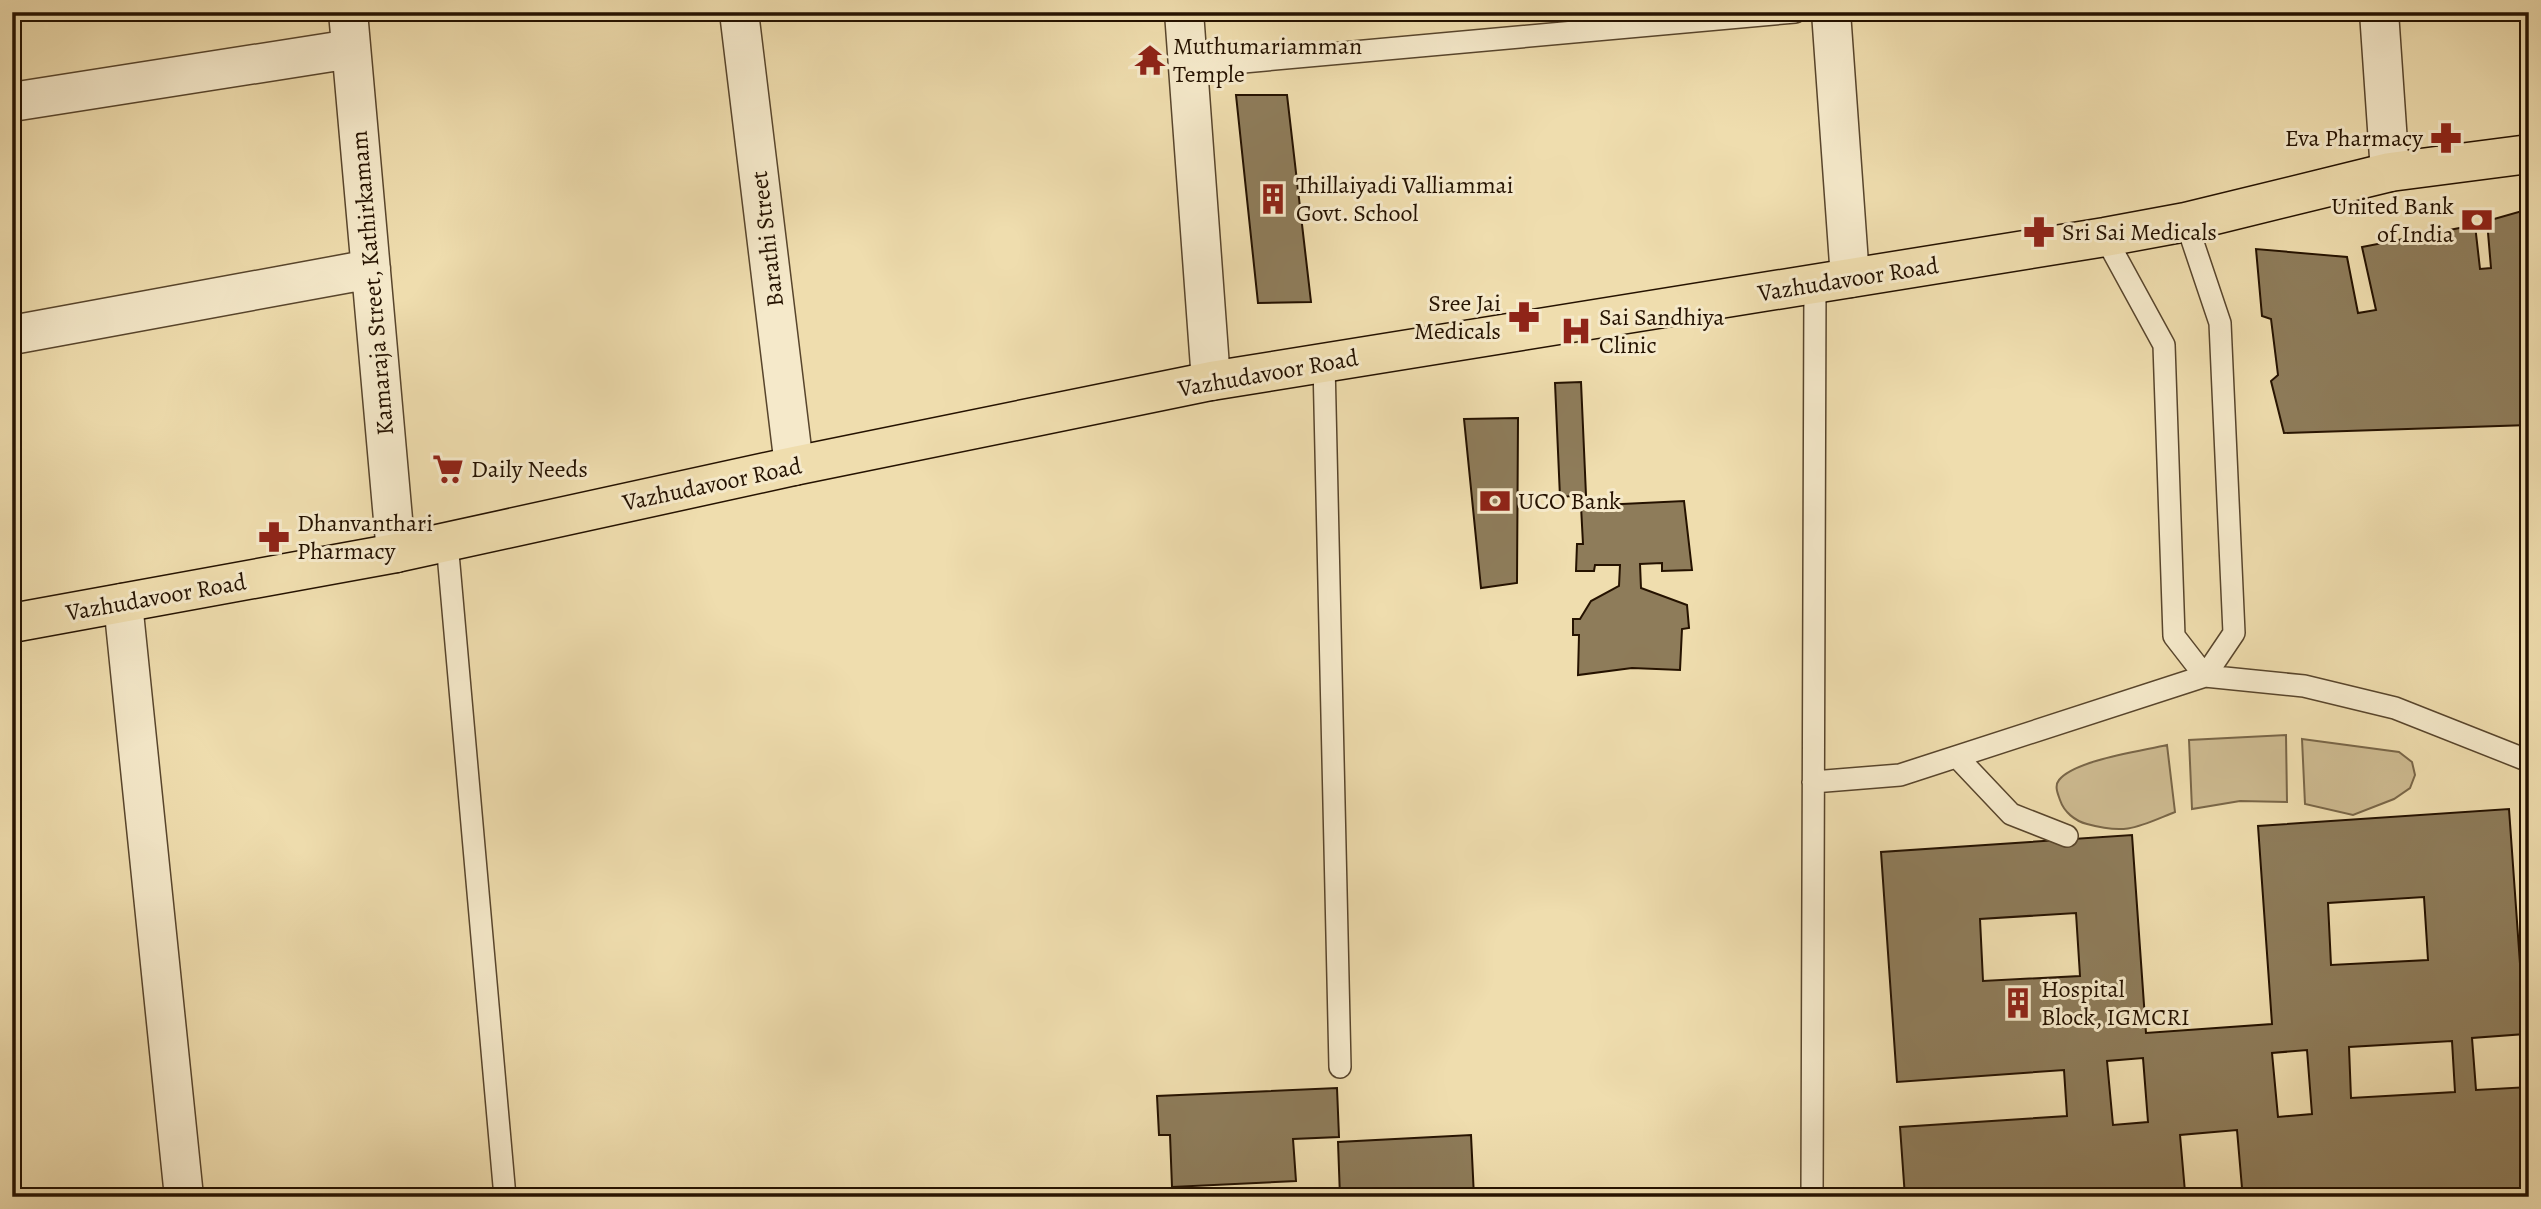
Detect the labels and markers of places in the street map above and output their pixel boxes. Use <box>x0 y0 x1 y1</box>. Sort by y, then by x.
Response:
place label: Muthumariamman Temple <box>1173 30 1362 90</box>
temple icon: Muthumariamman Temple <box>1133 43 1167 77</box>
pharmacy icon: Eva Pharmacy <box>2429 121 2463 155</box>
place label: Eva Pharmacy <box>2285 122 2423 154</box>
place label: Thillaiyadi Valliammai Govt. School <box>1296 169 1514 229</box>
building icon: Thillaiyadi Valliammai Govt. School <box>1256 182 1290 216</box>
place label: United Bank of India <box>2331 190 2455 250</box>
bank icon: United Bank of India <box>2460 203 2494 237</box>
pharmacy icon: Sri Sai Medicals <box>2022 215 2056 249</box>
place label: Sri Sai Medicals <box>2062 216 2217 248</box>
place label: Sree Jai Medicals <box>1414 287 1501 347</box>
pharmacy icon: Sree Jai Medicals <box>1507 300 1541 334</box>
place label: Sai Sandhiya Clinic <box>1599 301 1725 361</box>
hospital icon: Sai Sandhiya Clinic <box>1559 314 1593 348</box>
supermarket icon: Daily Needs <box>431 452 465 486</box>
place label: Daily Needs <box>471 453 588 485</box>
bank icon: UCO Bank <box>1478 484 1512 518</box>
place label: UCO Bank <box>1518 485 1621 517</box>
place label: Dhanvanthari Pharmacy <box>297 507 433 567</box>
pharmacy icon: Dhanvanthari Pharmacy <box>257 520 291 554</box>
place label: Hospital Block, IGMCRI <box>2041 973 2190 1033</box>
building icon: Hospital Block, IGMCRI <box>2001 986 2035 1020</box>

